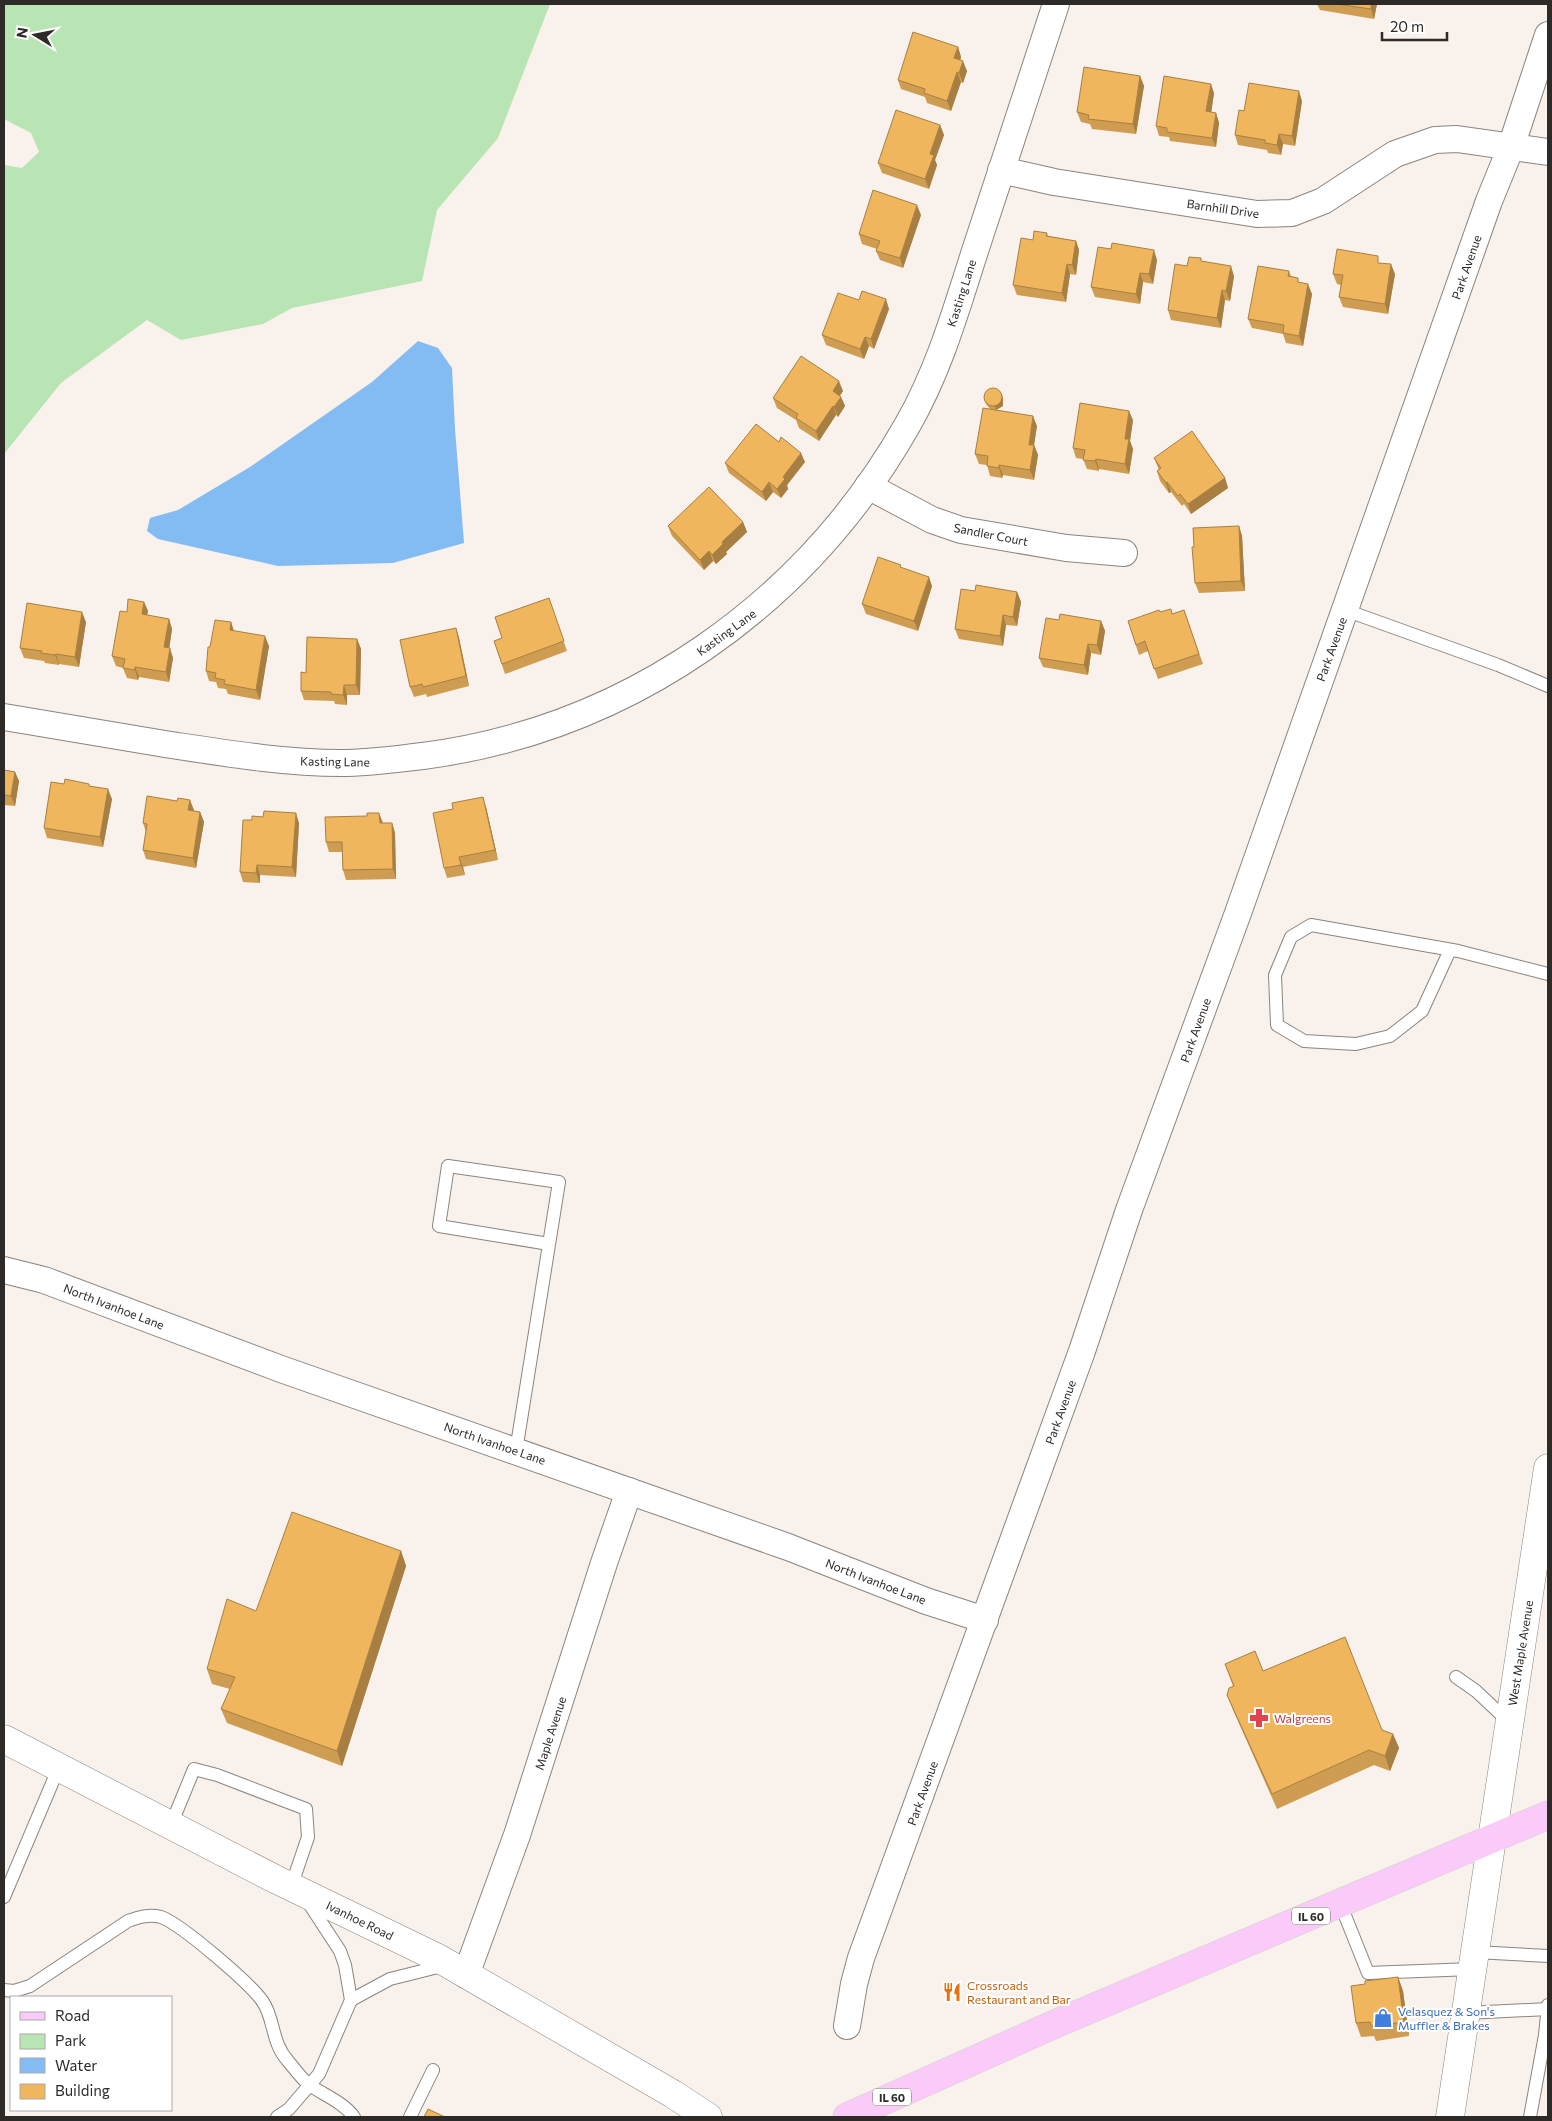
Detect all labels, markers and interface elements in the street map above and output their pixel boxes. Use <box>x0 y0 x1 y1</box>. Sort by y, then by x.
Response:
north arrow <box>10 10 60 60</box>
scale bar <box>1382 10 1447 42</box>
text: 20 m <box>1390 17 1424 35</box>
text: N <box>12 26 31 39</box>
street label: Barnhill Drive <box>1186 196 1260 220</box>
street label: Park Avenue <box>1448 233 1484 301</box>
street label: Kasting Lane <box>944 258 978 328</box>
street label: Sandler Court <box>953 520 1029 548</box>
street label: Kasting Lane <box>694 606 758 658</box>
street label: Park Avenue <box>1313 615 1349 683</box>
street label: Kasting Lane <box>300 753 370 769</box>
street label: Park Avenue <box>1177 996 1213 1064</box>
street label: North Ivanhoe Lane <box>62 1280 166 1332</box>
street label: Park Avenue <box>1042 1378 1078 1446</box>
street label: North Ivanhoe Lane <box>442 1419 548 1467</box>
street label: North Ivanhoe Lane <box>824 1555 928 1607</box>
street label: West Maple Avenue <box>1505 1599 1535 1707</box>
street label: Maple Avenue <box>532 1694 568 1772</box>
pharmacy icon: Walgreens <box>1248 1707 1270 1729</box>
place label: Walgreens <box>1274 1711 1331 1725</box>
street label: Park Avenue <box>904 1759 940 1827</box>
street label: Ivanhoe Road <box>324 1898 396 1942</box>
road number: IL 60 <box>1292 1908 1330 1924</box>
place label: Crossroads Restaurant and Bar <box>967 1978 1071 2006</box>
restaurant icon: Crossroads Restaurant and Bar <box>941 1981 963 2003</box>
legend <box>10 1996 172 2111</box>
place label: Velasquez & Son's Muffler & Brakes <box>1398 2004 1495 2032</box>
text: Road <box>55 2006 90 2024</box>
shop icon: Velasquez & Son's Muffler & Brakes <box>1372 2007 1394 2029</box>
text: Park <box>55 2031 86 2049</box>
text: Water <box>55 2056 97 2074</box>
text: Building <box>55 2081 110 2099</box>
road number: IL 60 <box>873 2088 911 2106</box>

